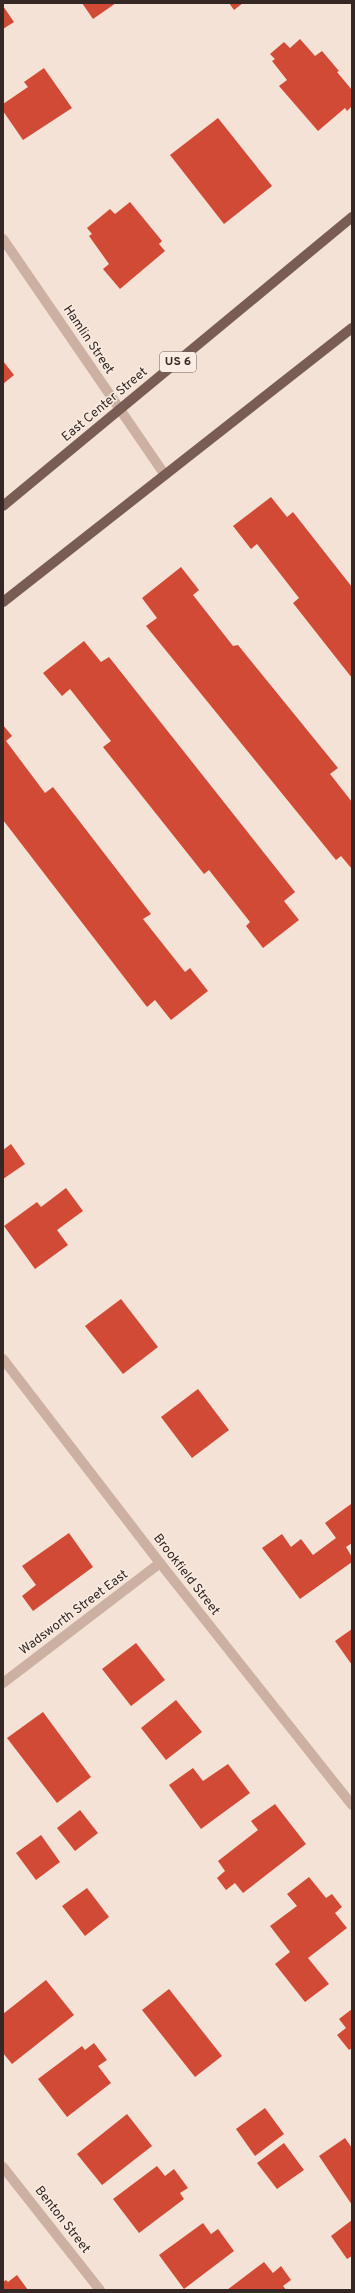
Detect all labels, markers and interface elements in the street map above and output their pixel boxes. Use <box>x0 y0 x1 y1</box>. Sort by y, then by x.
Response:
street label: Hamlin Street <box>59 303 117 378</box>
road number: US 6 <box>160 352 196 372</box>
street label: East Center Street <box>59 364 151 446</box>
street label: Brookfield Street <box>149 1531 223 1619</box>
street label: Wadsworth Street East <box>17 1567 132 1659</box>
street label: Benton Street <box>31 2183 93 2257</box>

